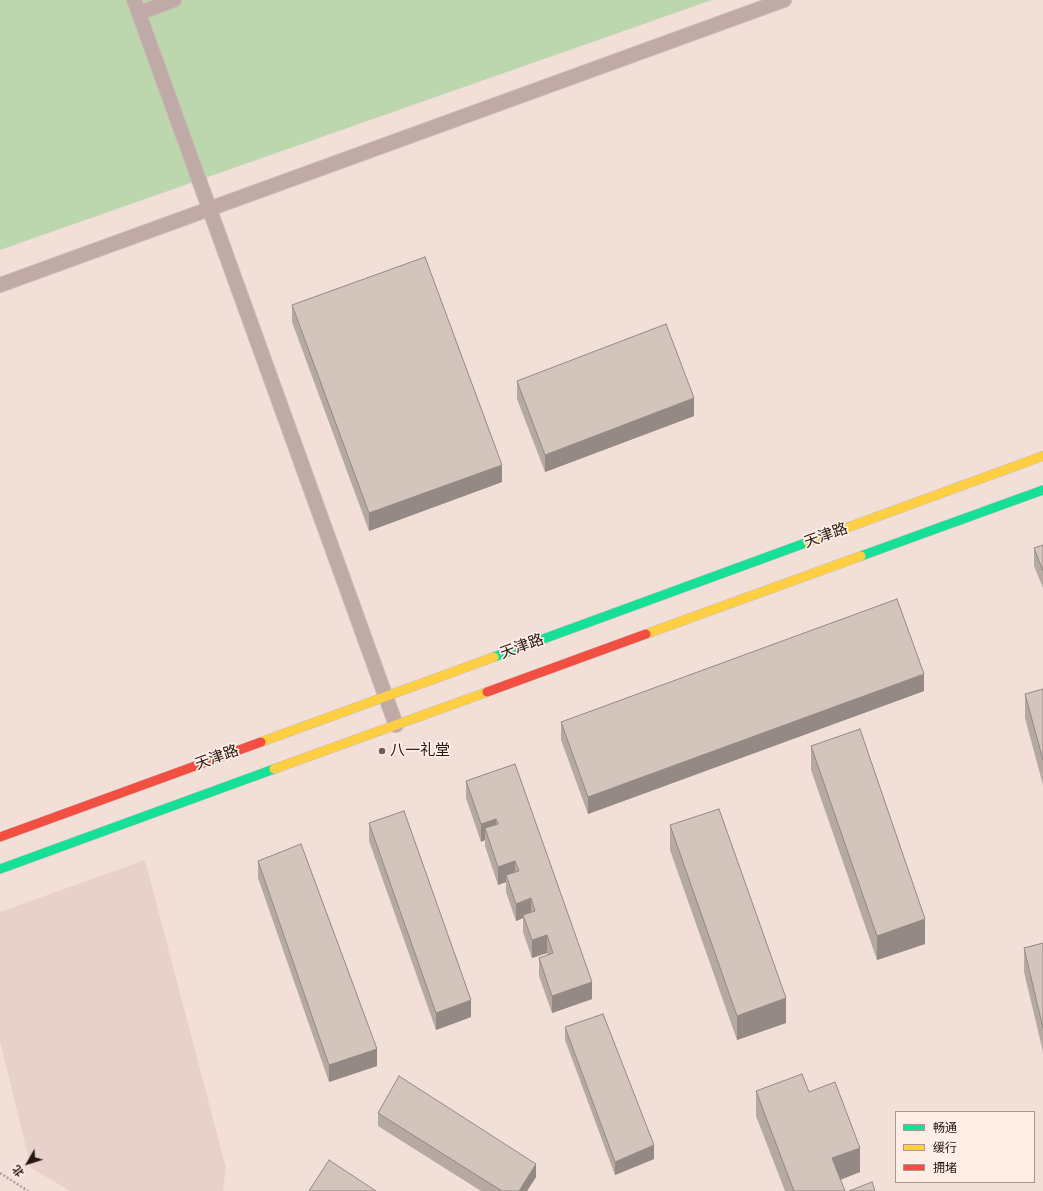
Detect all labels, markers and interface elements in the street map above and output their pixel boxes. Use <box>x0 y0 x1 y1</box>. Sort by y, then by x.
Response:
street label: 天津路 <box>802 520 850 552</box>
street label: 天津路 <box>498 631 546 663</box>
street label: 天津路 <box>193 742 241 774</box>
place label: 八一礼堂 <box>390 742 450 760</box>
marker: 八一礼堂 <box>377 746 387 756</box>
legend <box>895 1111 1035 1183</box>
text: 畅通 <box>933 1121 957 1136</box>
text: 缓行 <box>933 1141 957 1156</box>
north arrow <box>8 1143 48 1183</box>
text: 拥堵 <box>933 1161 957 1176</box>
text: 北 <box>10 1163 27 1179</box>

